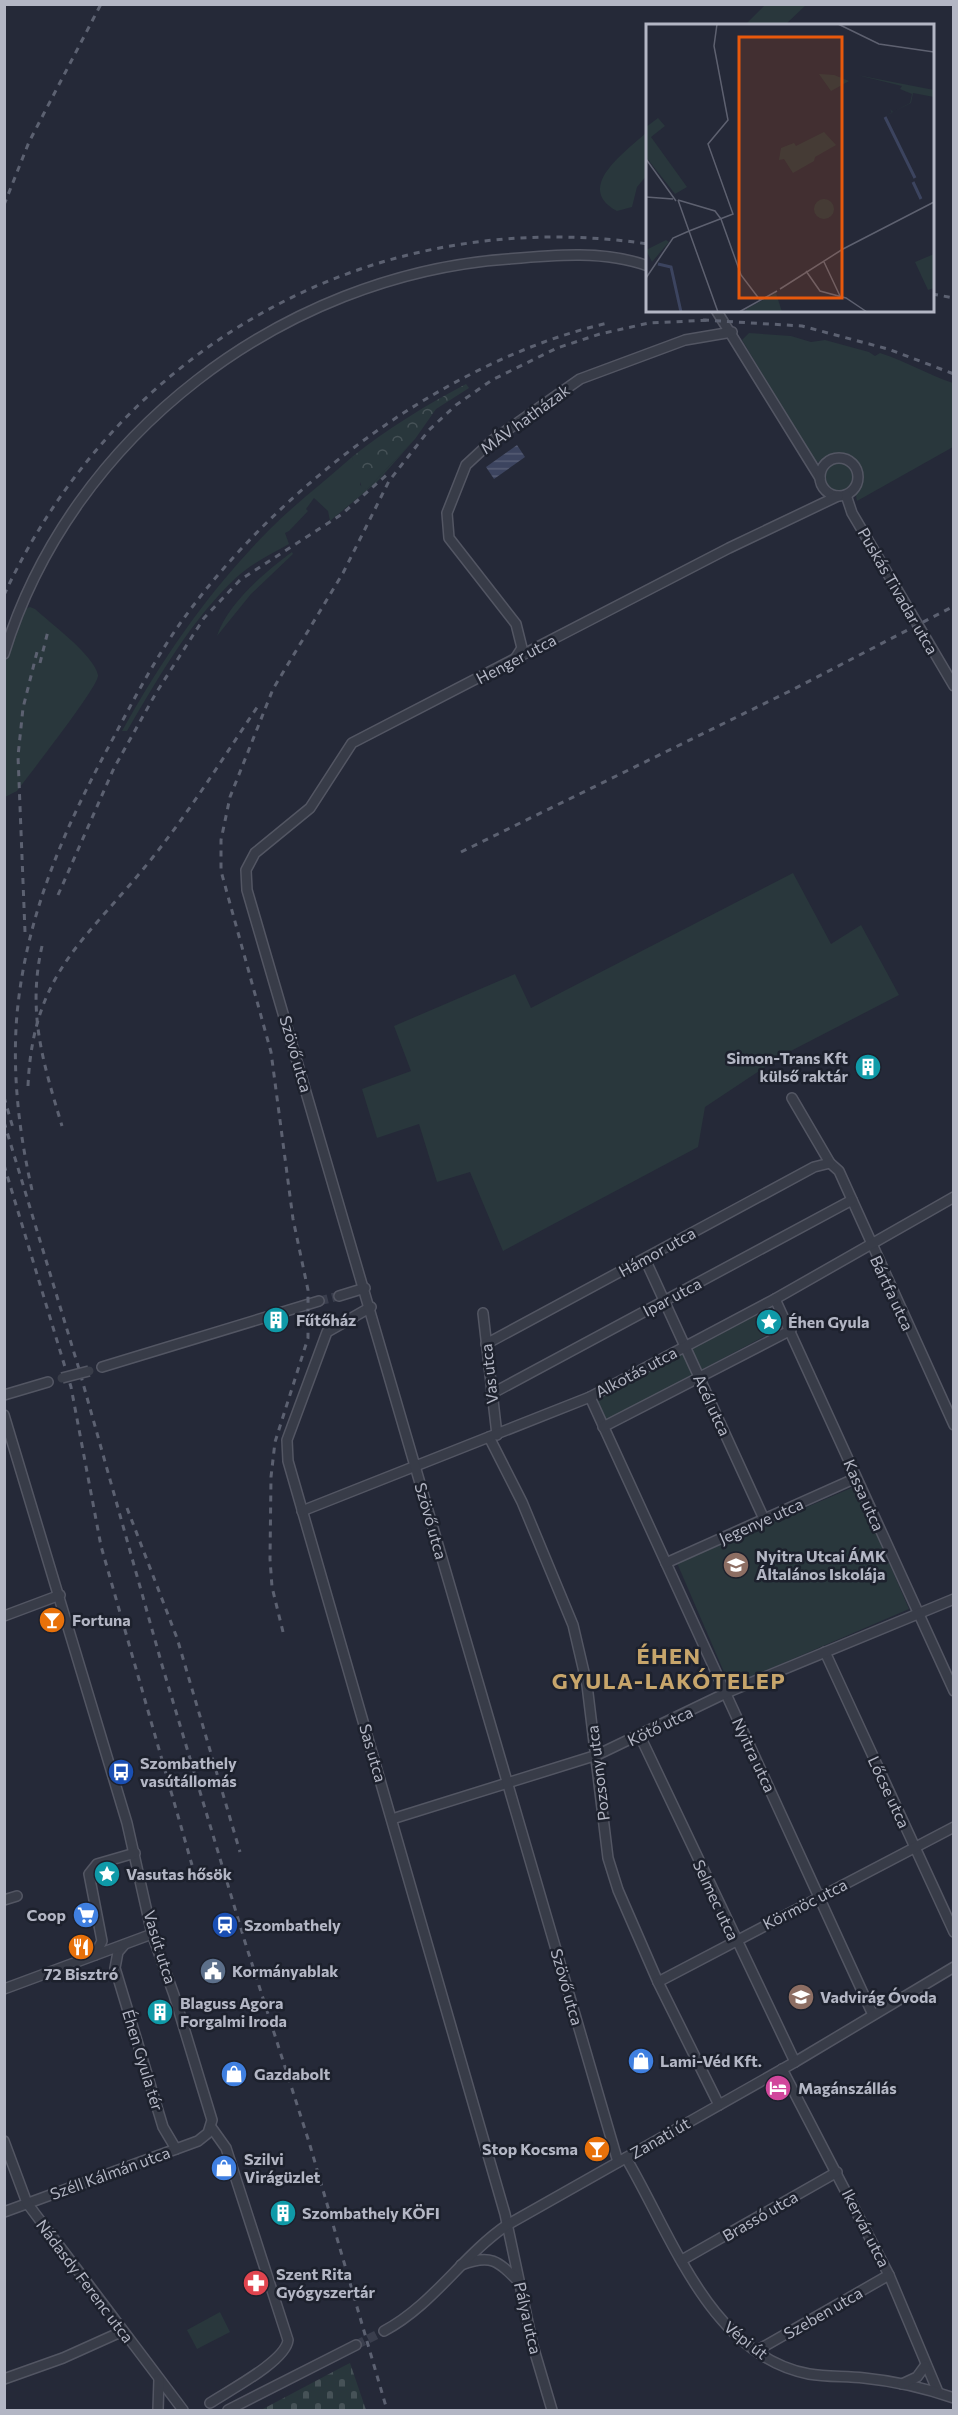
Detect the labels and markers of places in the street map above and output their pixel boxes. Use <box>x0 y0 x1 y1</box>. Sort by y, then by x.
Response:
place label: Simon-Trans Kft külső raktár <box>727 1048 848 1085</box>
building icon: Simon-Trans Kft külső raktár <box>853 1052 883 1082</box>
building icon: Fűtőház <box>261 1305 291 1335</box>
place icon: Éhen Gyula <box>754 1307 784 1337</box>
place label: Fűtőház <box>296 1310 356 1329</box>
place label: Éhen Gyula <box>788 1312 869 1331</box>
place label: Nyitra Utcai ÁMK Általános Iskolája <box>756 1546 886 1583</box>
school or university icon: Nyitra Utcai ÁMK Általános Iskolája <box>721 1550 751 1580</box>
bar icon: Fortuna <box>37 1605 67 1635</box>
place label: Fortuna <box>72 1610 131 1629</box>
place label: Szombathely vasútállomás <box>140 1753 237 1790</box>
bus stop icon: Szombathely vasútállomás <box>106 1757 136 1787</box>
place icon: Vasutas hősök <box>92 1859 122 1889</box>
place label: Vasutas hősök <box>126 1864 233 1883</box>
supermarket icon: Coop <box>71 1900 101 1930</box>
place label: Coop <box>26 1905 66 1924</box>
station icon: Szombathely <box>210 1910 240 1940</box>
place label: Szombathely <box>244 1915 341 1934</box>
restaurant icon: 72 Bisztró <box>66 1932 96 1962</box>
public building icon: Kormányablak <box>198 1956 228 1986</box>
place label: Kormányablak <box>232 1961 339 1980</box>
place label: 72 Bisztró <box>44 1964 119 1983</box>
school or university icon: Vadvirág Óvoda <box>786 1982 816 2012</box>
place label: Vadvirág Óvoda <box>820 1987 937 2006</box>
place label: Blaguss Agora Forgalmi Iroda <box>180 1993 287 2030</box>
building icon: Blaguss Agora Forgalmi Iroda <box>145 1997 175 2027</box>
shop icon: Lami-Véd Kft. <box>626 2046 656 2076</box>
place label: Lami-Véd Kft. <box>660 2051 762 2070</box>
shop icon: Gazdabolt <box>219 2059 249 2089</box>
place label: Gazdabolt <box>254 2064 331 2083</box>
hotel icon: Magánszállás <box>763 2073 793 2103</box>
place label: Magánszállás <box>798 2078 897 2097</box>
bar icon: Stop Kocsma <box>582 2134 612 2164</box>
place label: Stop Kocsma <box>482 2139 578 2158</box>
place label: Szilvi Virágüzlet <box>244 2149 320 2186</box>
shop icon: Szilvi Virágüzlet <box>209 2153 239 2183</box>
building icon: Szombathely KÖFI <box>268 2198 298 2228</box>
place label: Szombathely KÖFI <box>302 2203 440 2222</box>
place label: Szent Rita Gyógyszertár <box>276 2264 375 2301</box>
pharmacy icon: Szent Rita Gyógyszertár <box>241 2268 271 2298</box>

